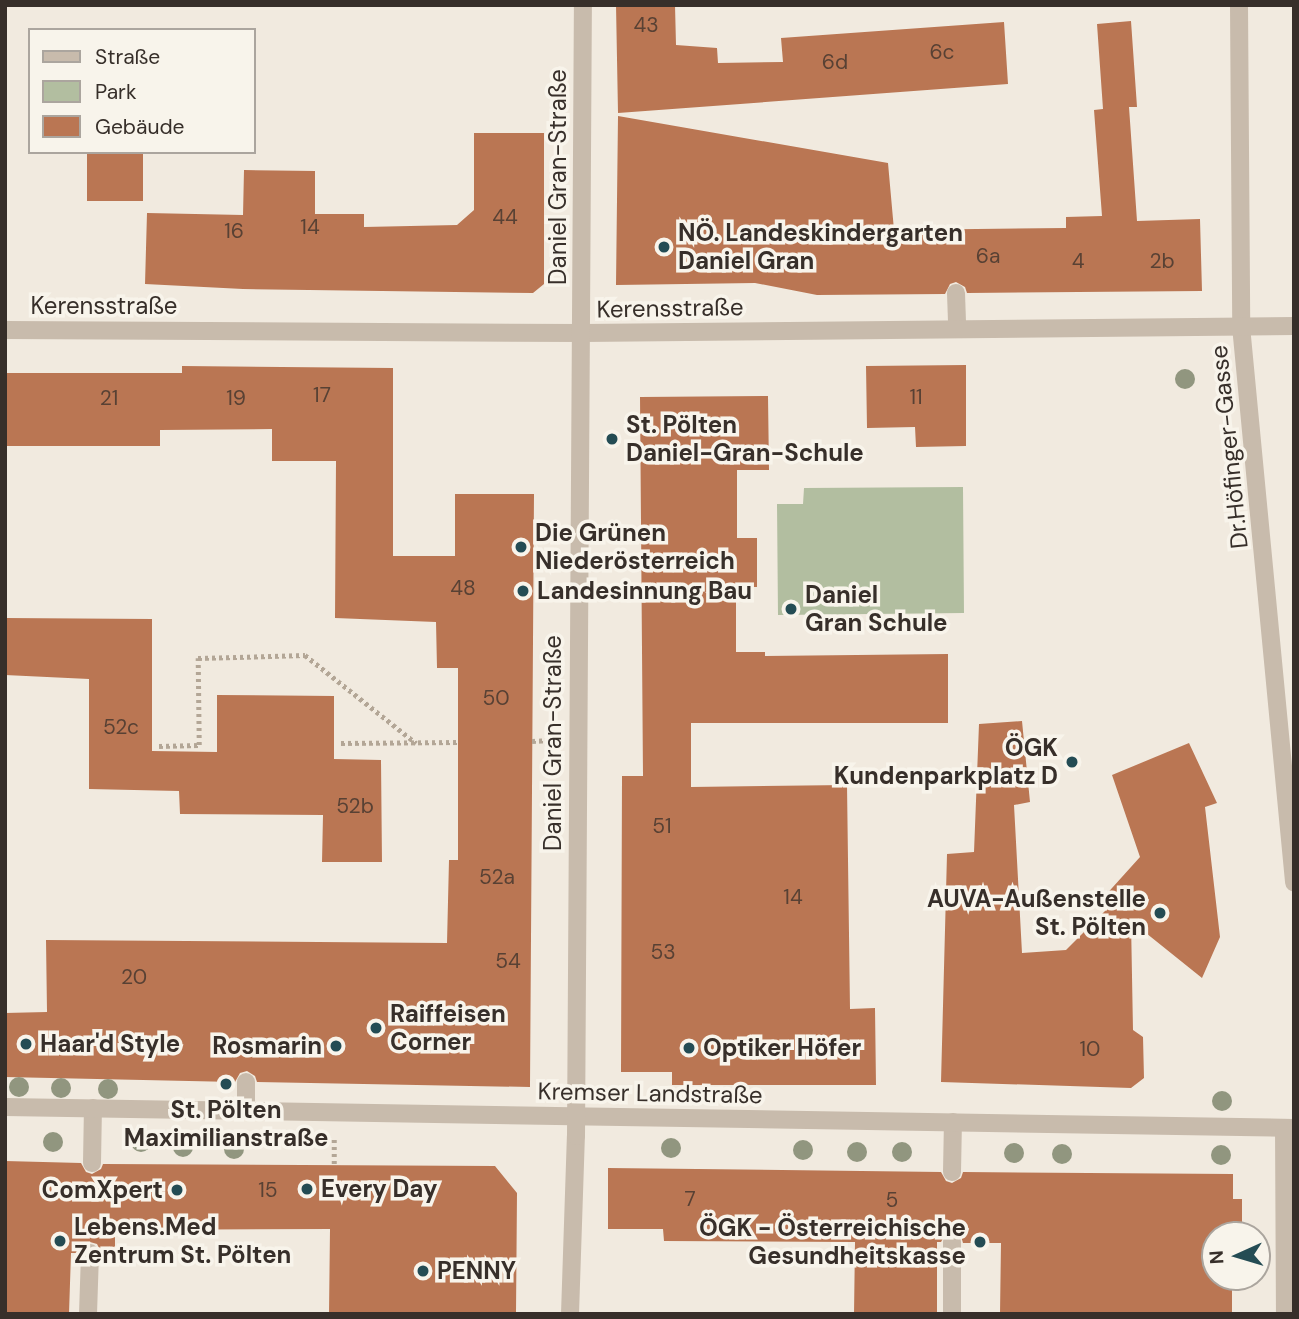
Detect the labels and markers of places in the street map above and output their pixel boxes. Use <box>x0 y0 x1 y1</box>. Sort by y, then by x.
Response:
place label: NÖ. Landeskindergarten Daniel Gran <box>678 219 963 275</box>
marker: NÖ. Landeskindergarten Daniel Gran <box>656 239 672 255</box>
place label: St. Pölten Daniel-Gran-Schule <box>626 411 864 467</box>
marker: St. Pölten Daniel-Gran-Schule <box>604 431 620 447</box>
place label: Die Grünen Niederösterreich <box>535 519 735 575</box>
marker: Die Grünen Niederösterreich <box>513 539 529 555</box>
place label: Landesinnung Bau <box>537 577 752 605</box>
place label: Daniel Gran Schule <box>805 581 948 637</box>
marker: Landesinnung Bau <box>515 583 531 599</box>
marker: Daniel Gran Schule <box>783 601 799 617</box>
place label: ÖGK Kundenparkplatz D <box>834 734 1058 790</box>
marker: ÖGK Kundenparkplatz D <box>1064 754 1080 770</box>
place label: AUVA-Außenstelle St. Pölten <box>927 885 1146 941</box>
marker: AUVA-Außenstelle St. Pölten <box>1152 905 1168 921</box>
place label: Raiffeisen Corner <box>390 1000 506 1056</box>
marker: Raiffeisen Corner <box>368 1020 384 1036</box>
place label: Haar'd Style <box>40 1030 180 1058</box>
place label: Rosmarin <box>212 1032 322 1060</box>
place label: Optiker Höfer <box>703 1034 861 1062</box>
marker: Haar'd Style <box>18 1036 34 1052</box>
marker: Rosmarin <box>328 1038 344 1054</box>
marker: Optiker Höfer <box>681 1040 697 1056</box>
marker: St. Pölten Maximilianstraße <box>218 1076 234 1092</box>
place label: St. Pölten Maximilianstraße <box>124 1096 328 1152</box>
place label: Every Day <box>321 1175 437 1203</box>
place label: ComXpert <box>42 1176 163 1204</box>
marker: Every Day <box>299 1181 315 1197</box>
marker: ComXpert <box>169 1182 185 1198</box>
place label: Lebens.Med Zentrum St. Pölten <box>74 1213 291 1269</box>
place label: ÖGK - Österreichische Gesundheitskasse <box>699 1214 966 1270</box>
marker: Lebens.Med Zentrum St. Pölten <box>52 1233 68 1249</box>
marker: ÖGK - Österreichische Gesundheitskasse <box>972 1234 988 1250</box>
place label: PENNY <box>437 1257 516 1285</box>
marker: PENNY <box>415 1263 431 1279</box>

